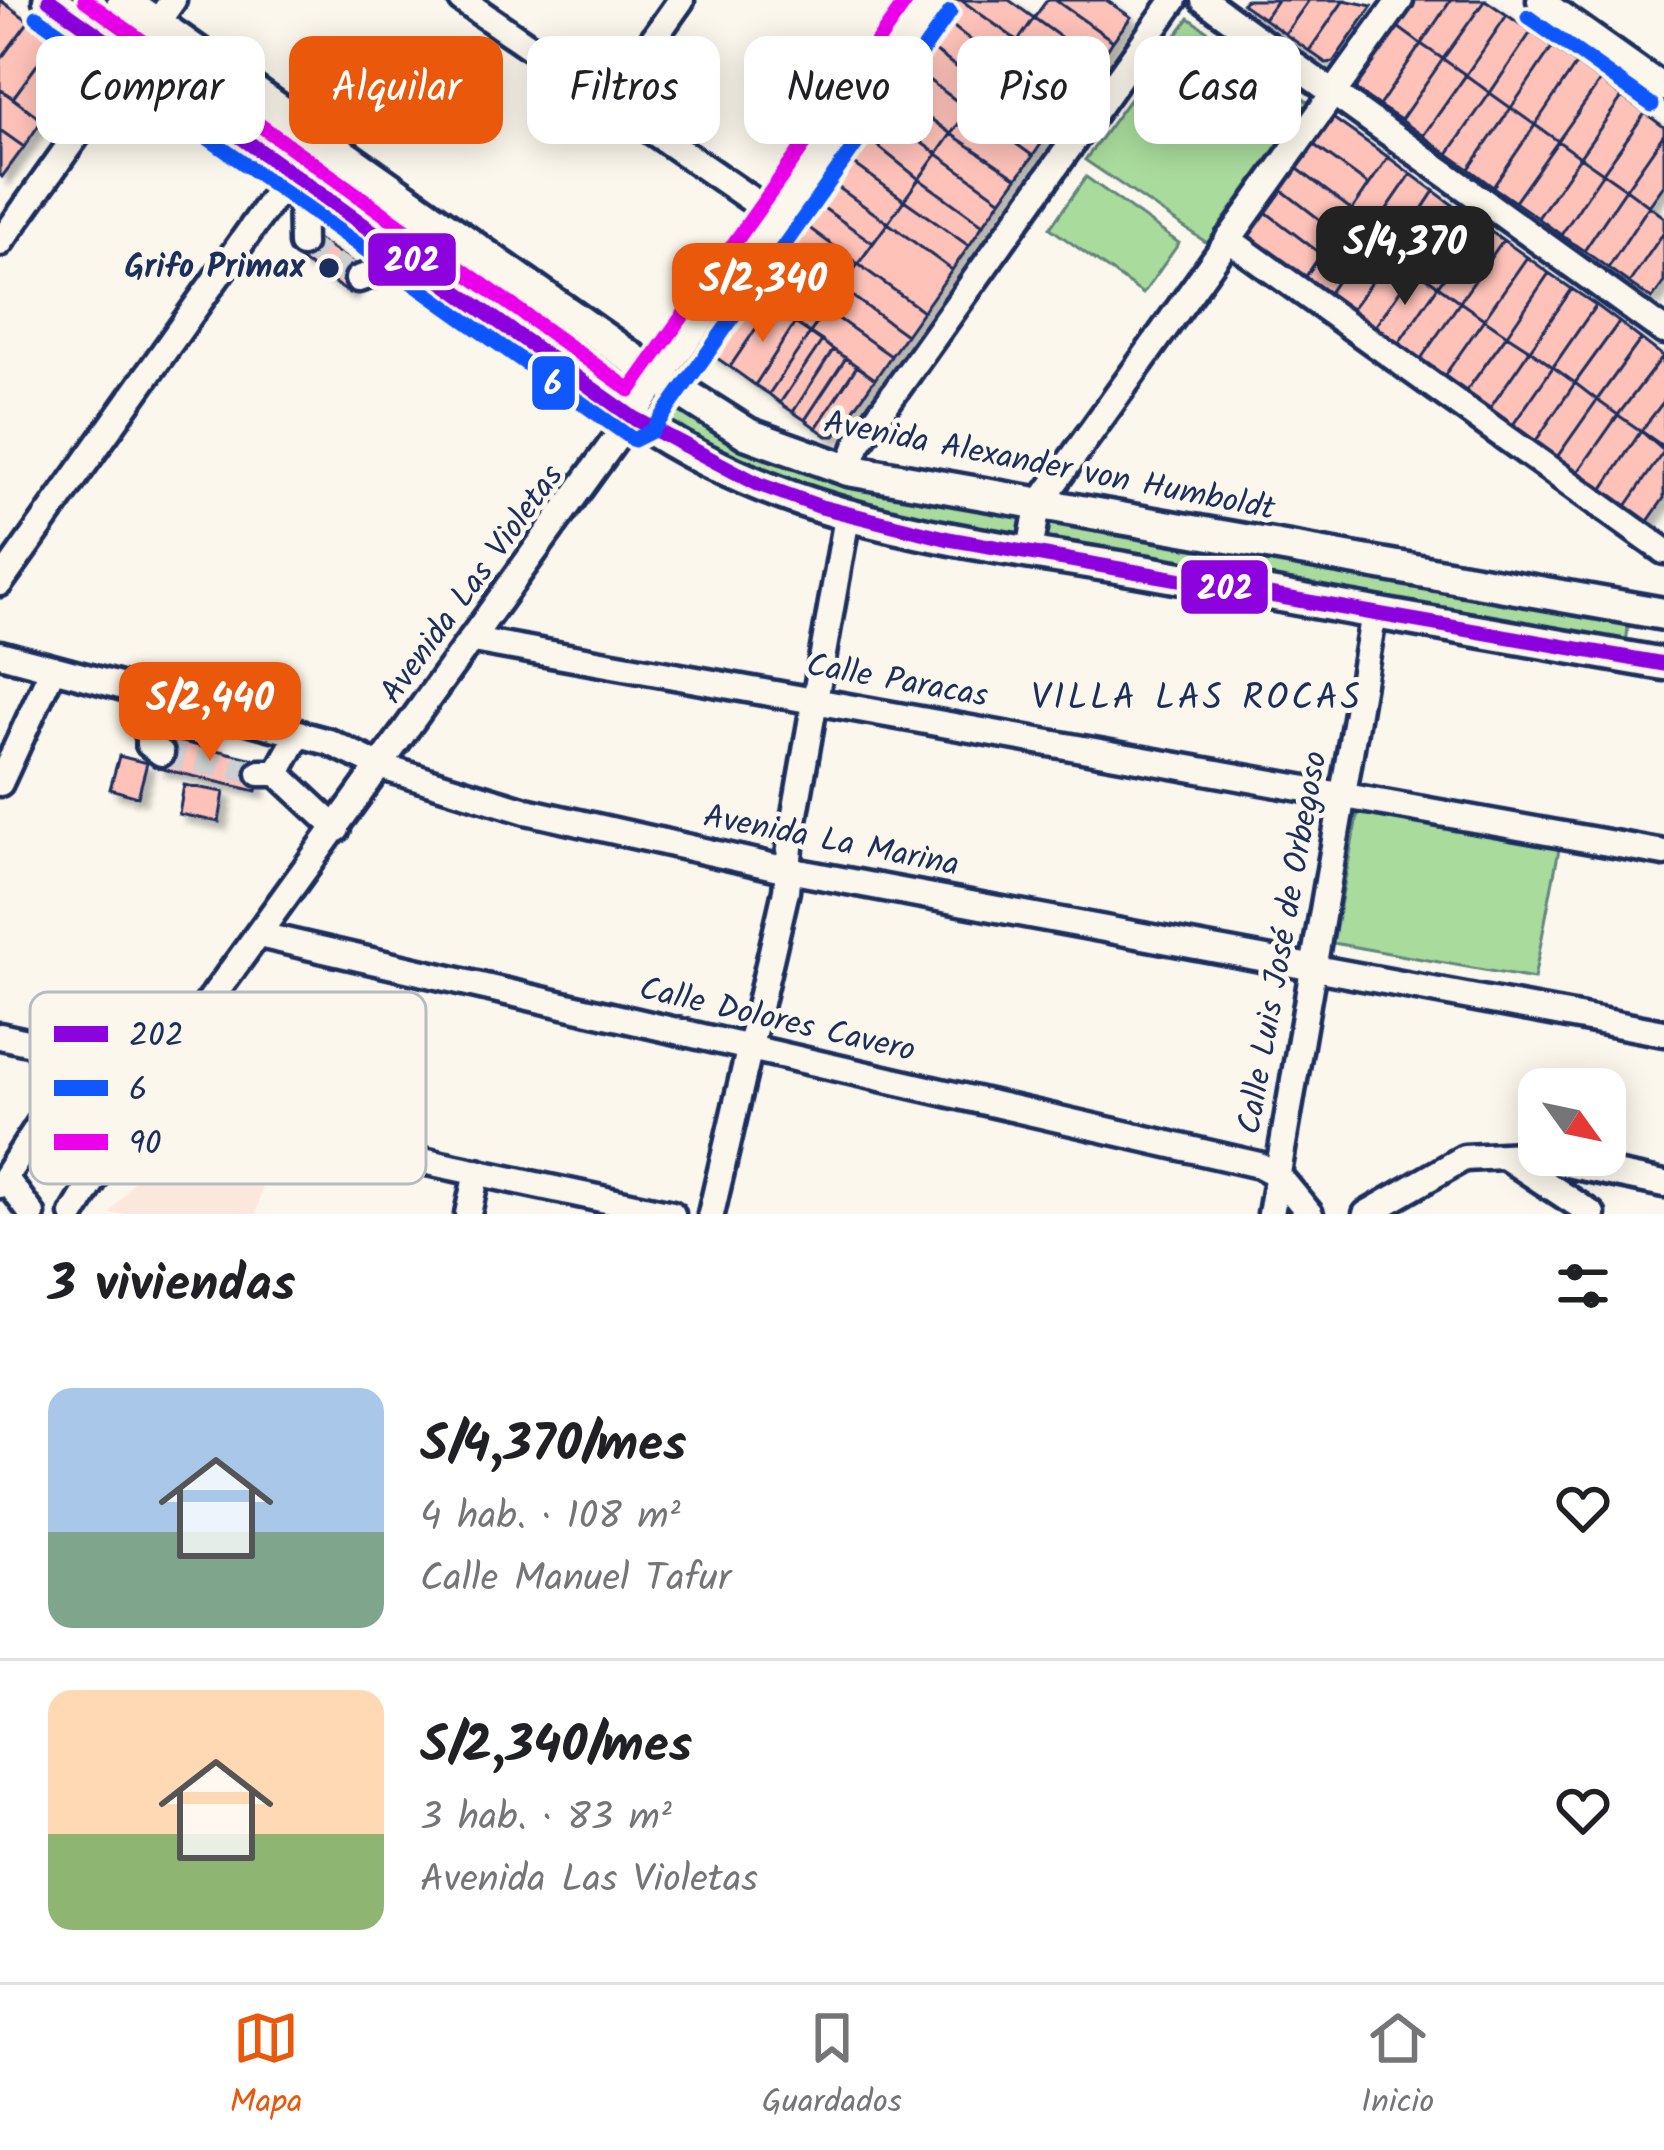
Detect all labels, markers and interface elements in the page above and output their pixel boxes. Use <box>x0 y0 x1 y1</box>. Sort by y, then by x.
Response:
chip: Comprar <box>36 36 265 144</box>
chip: Alquilar <box>289 36 503 144</box>
chip: Filtros <box>527 36 720 144</box>
chip: Nuevo <box>744 36 933 144</box>
chip: Piso <box>957 36 1110 144</box>
chip: Casa <box>1134 36 1301 144</box>
pin: S/4,370 <box>1294 206 1516 308</box>
text: S/4,370 <box>1343 214 1467 276</box>
line badge: 202 <box>366 231 458 288</box>
text: 202 <box>384 236 440 289</box>
place label: Grifo Primax <box>125 242 306 295</box>
pin: S/2,340 <box>652 243 874 345</box>
text: S/2,340 <box>699 251 827 313</box>
marker: Grifo Primax <box>316 255 342 281</box>
line badge: 6 <box>530 354 577 412</box>
text: 6 <box>544 359 562 412</box>
street label: Avenida Alexander von Humboldt <box>819 397 1280 537</box>
street label: Avenida Las Violetas <box>368 454 578 716</box>
line badge: 202 <box>1179 558 1270 616</box>
text: 202 <box>1197 564 1253 617</box>
street label: Calle Paracas <box>802 640 992 724</box>
pin: S/2,440 <box>99 662 321 764</box>
text: S/2,440 <box>146 670 274 732</box>
district label: VILLA LAS ROCAS <box>1031 671 1363 728</box>
street label: Calle Luis José de Orbegoso <box>1224 747 1344 1139</box>
street label: Avenida La Marina <box>699 791 963 893</box>
street label: Calle Dolores Cavero <box>634 963 920 1079</box>
legend <box>30 992 426 1184</box>
text: 202 <box>129 1011 184 1064</box>
text: 6 <box>129 1065 147 1118</box>
north arrow <box>1518 1068 1626 1176</box>
map controls <box>1518 1068 1626 1176</box>
text: 90 <box>129 1119 162 1172</box>
text: 3 viviendas <box>48 1246 296 1327</box>
icon: filters <box>1550 1253 1616 1319</box>
text: S/4,370/mes <box>420 1406 687 1487</box>
icon: home <box>144 1436 288 1580</box>
icon: heart <box>1550 1475 1616 1541</box>
text: 4 hab. · 108 m² <box>420 1487 680 1549</box>
text: Calle Manuel Tafur <box>420 1549 731 1611</box>
text: S/2,340/mes <box>420 1707 692 1788</box>
icon: home <box>144 1738 288 1882</box>
icon: heart <box>1550 1777 1616 1843</box>
text: 3 hab. · 83 m² <box>420 1788 672 1850</box>
text: Avenida Las Violetas <box>420 1850 758 1912</box>
tab: Mapa <box>230 2005 302 2130</box>
tab: Guardados <box>762 2005 902 2130</box>
tab: Inicio <box>1361 2005 1434 2130</box>

